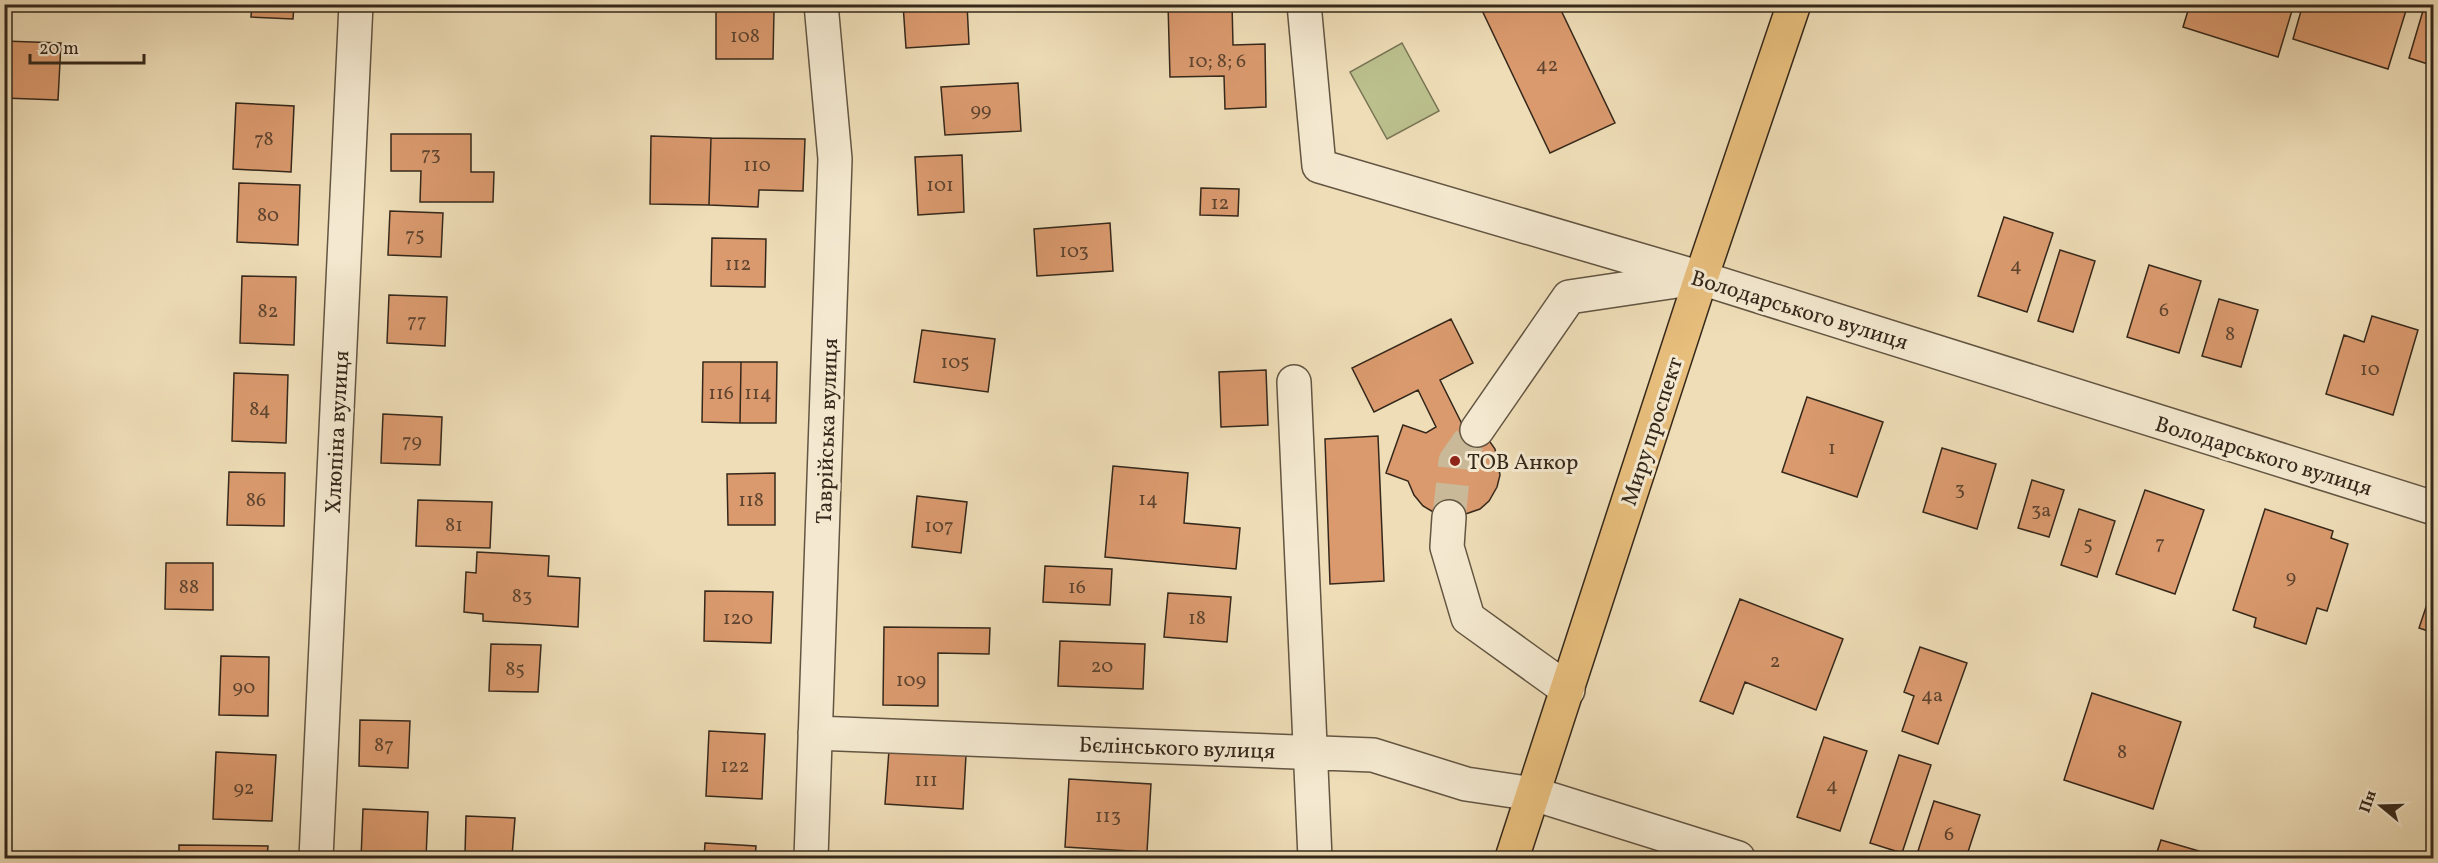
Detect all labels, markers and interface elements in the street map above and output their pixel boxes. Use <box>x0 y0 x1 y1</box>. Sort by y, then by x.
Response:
house number: 108 <box>730 23 760 51</box>
scale bar <box>30 27 144 65</box>
text: 20 m <box>39 37 79 62</box>
house number: 10; 8; 6 <box>1188 48 1246 76</box>
house number: 42 <box>1536 52 1558 80</box>
house number: 99 <box>971 97 991 125</box>
house number: 78 <box>254 126 274 154</box>
house number: 73 <box>421 141 441 169</box>
house number: 110 <box>743 152 771 180</box>
house number: 101 <box>926 172 954 200</box>
house number: 12 <box>1211 190 1229 218</box>
house number: 80 <box>257 202 279 230</box>
house number: 75 <box>405 222 425 250</box>
house number: 103 <box>1059 238 1089 266</box>
house number: 112 <box>725 251 751 279</box>
house number: 4 <box>2010 252 2022 280</box>
street label: Володарського вулиця <box>1687 264 1912 359</box>
house number: 6 <box>2159 297 2169 325</box>
house number: 82 <box>258 298 278 326</box>
house number: 77 <box>407 308 427 336</box>
house number: 8 <box>2225 321 2235 349</box>
street label: Таврійська вулиця <box>810 338 847 525</box>
house number: 105 <box>940 349 970 377</box>
street label: Хлюпіна вулиця <box>319 350 358 515</box>
street label: Миру проспект <box>1615 353 1692 510</box>
house number: 10 <box>2360 356 2380 384</box>
house number: 116 <box>708 380 734 408</box>
house number: 114 <box>744 380 772 408</box>
house number: 84 <box>249 396 271 424</box>
street label: Володарського вулиця <box>2151 410 2376 505</box>
house number: 79 <box>402 428 422 456</box>
house number: 1 <box>1828 435 1836 463</box>
place label: ТОВ Анкор <box>1467 448 1578 479</box>
marker: ТОВ Анкор <box>1448 454 1462 468</box>
house number: 3 <box>1955 476 1965 504</box>
house number: 14 <box>1138 486 1158 514</box>
house number: 86 <box>246 487 266 515</box>
house number: 118 <box>738 487 764 515</box>
house number: 3а <box>2031 497 2051 525</box>
house number: 81 <box>445 512 463 540</box>
house number: 107 <box>924 513 954 541</box>
house number: 7 <box>2155 530 2165 558</box>
house number: 5 <box>2083 531 2093 559</box>
house number: 9 <box>2286 564 2296 592</box>
house number: 88 <box>179 574 199 602</box>
house number: 16 <box>1068 574 1086 602</box>
house number: 83 <box>512 583 532 611</box>
house number: 120 <box>723 605 753 633</box>
house number: 18 <box>1188 605 1206 633</box>
house number: 2 <box>1770 648 1780 676</box>
house number: 20 <box>1091 653 1113 681</box>
house number: 85 <box>505 656 525 684</box>
house number: 109 <box>896 667 926 695</box>
house number: 90 <box>233 674 255 702</box>
house number: 4а <box>1921 682 1943 710</box>
street label: Бєлінського вулиця <box>1078 731 1276 768</box>
house number: 87 <box>374 732 394 760</box>
house number: 8 <box>2117 739 2127 767</box>
house number: 122 <box>720 753 750 781</box>
house number: 111 <box>914 767 938 795</box>
house number: 4 <box>1826 772 1838 800</box>
house number: 92 <box>233 775 255 803</box>
north arrow <box>2351 776 2411 836</box>
text: Пн <box>2355 787 2383 816</box>
house number: 113 <box>1095 803 1121 831</box>
house number: 6 <box>1944 821 1954 849</box>

